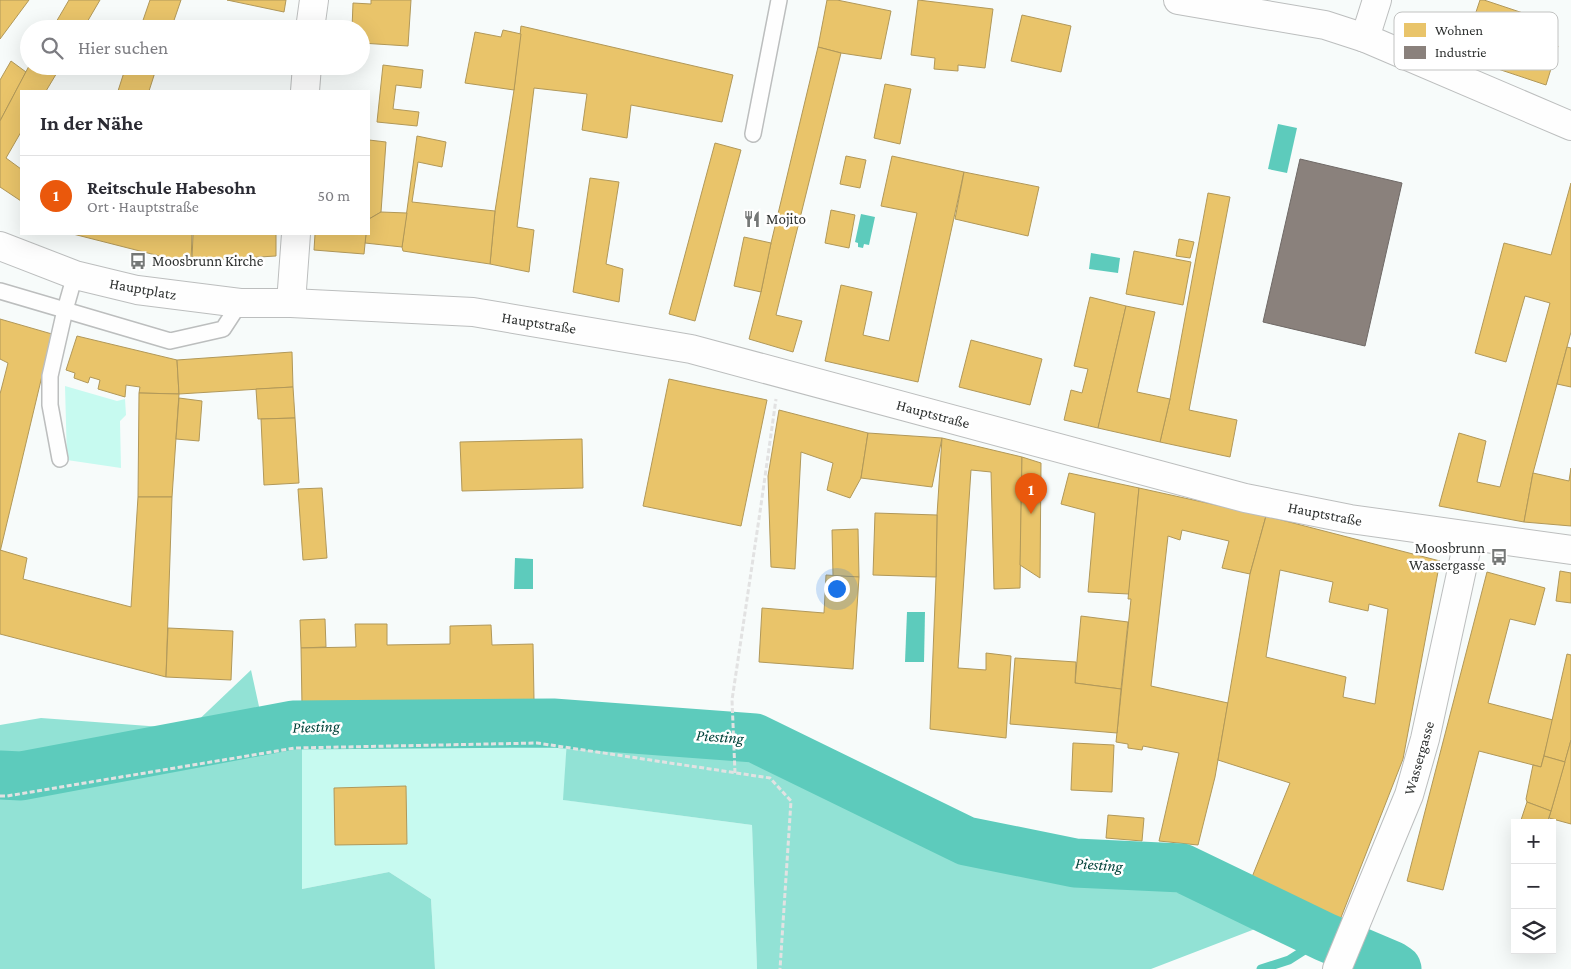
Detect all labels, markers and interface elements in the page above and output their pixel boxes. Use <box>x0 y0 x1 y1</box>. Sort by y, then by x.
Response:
legend <box>1394 12 1558 70</box>
search box <box>20 20 370 75</box>
text: Wohnen <box>1435 22 1483 38</box>
icon: search <box>38 34 66 62</box>
text: Hier suchen <box>78 37 168 58</box>
text: Industrie <box>1435 44 1486 60</box>
text: In der Nähe <box>40 111 143 135</box>
text: Reitschule Habesohn <box>87 177 256 198</box>
text: 1 <box>53 187 59 204</box>
text: 50 m <box>318 187 350 204</box>
text: Ort · Hauptstraße <box>87 198 199 215</box>
restaurant icon: Mojito <box>742 209 762 229</box>
place label: Mojito <box>766 211 806 228</box>
bus stop icon: Moosbrunn Kirche <box>128 251 148 271</box>
place label: Moosbrunn Kirche <box>152 253 264 269</box>
street label: Hauptplatz <box>108 275 178 304</box>
street label: Hauptstraße <box>500 309 578 338</box>
street label: Hauptstraße <box>894 397 972 433</box>
pin: 1 <box>1015 473 1047 514</box>
street label: Hauptstraße <box>1286 499 1364 530</box>
place label: Moosbrunn Wassergasse <box>1409 540 1485 574</box>
bus stop icon: Moosbrunn Wassergasse <box>1489 547 1509 567</box>
your location <box>824 576 850 602</box>
water label: Piesting <box>292 717 341 737</box>
street label: Wassergasse <box>1401 719 1438 797</box>
water label: Piesting <box>696 726 745 748</box>
map controls <box>1511 819 1556 954</box>
button: + <box>1511 819 1556 864</box>
water label: Piesting <box>1075 854 1124 876</box>
button: − <box>1511 864 1556 909</box>
button: layers <box>1511 909 1556 954</box>

